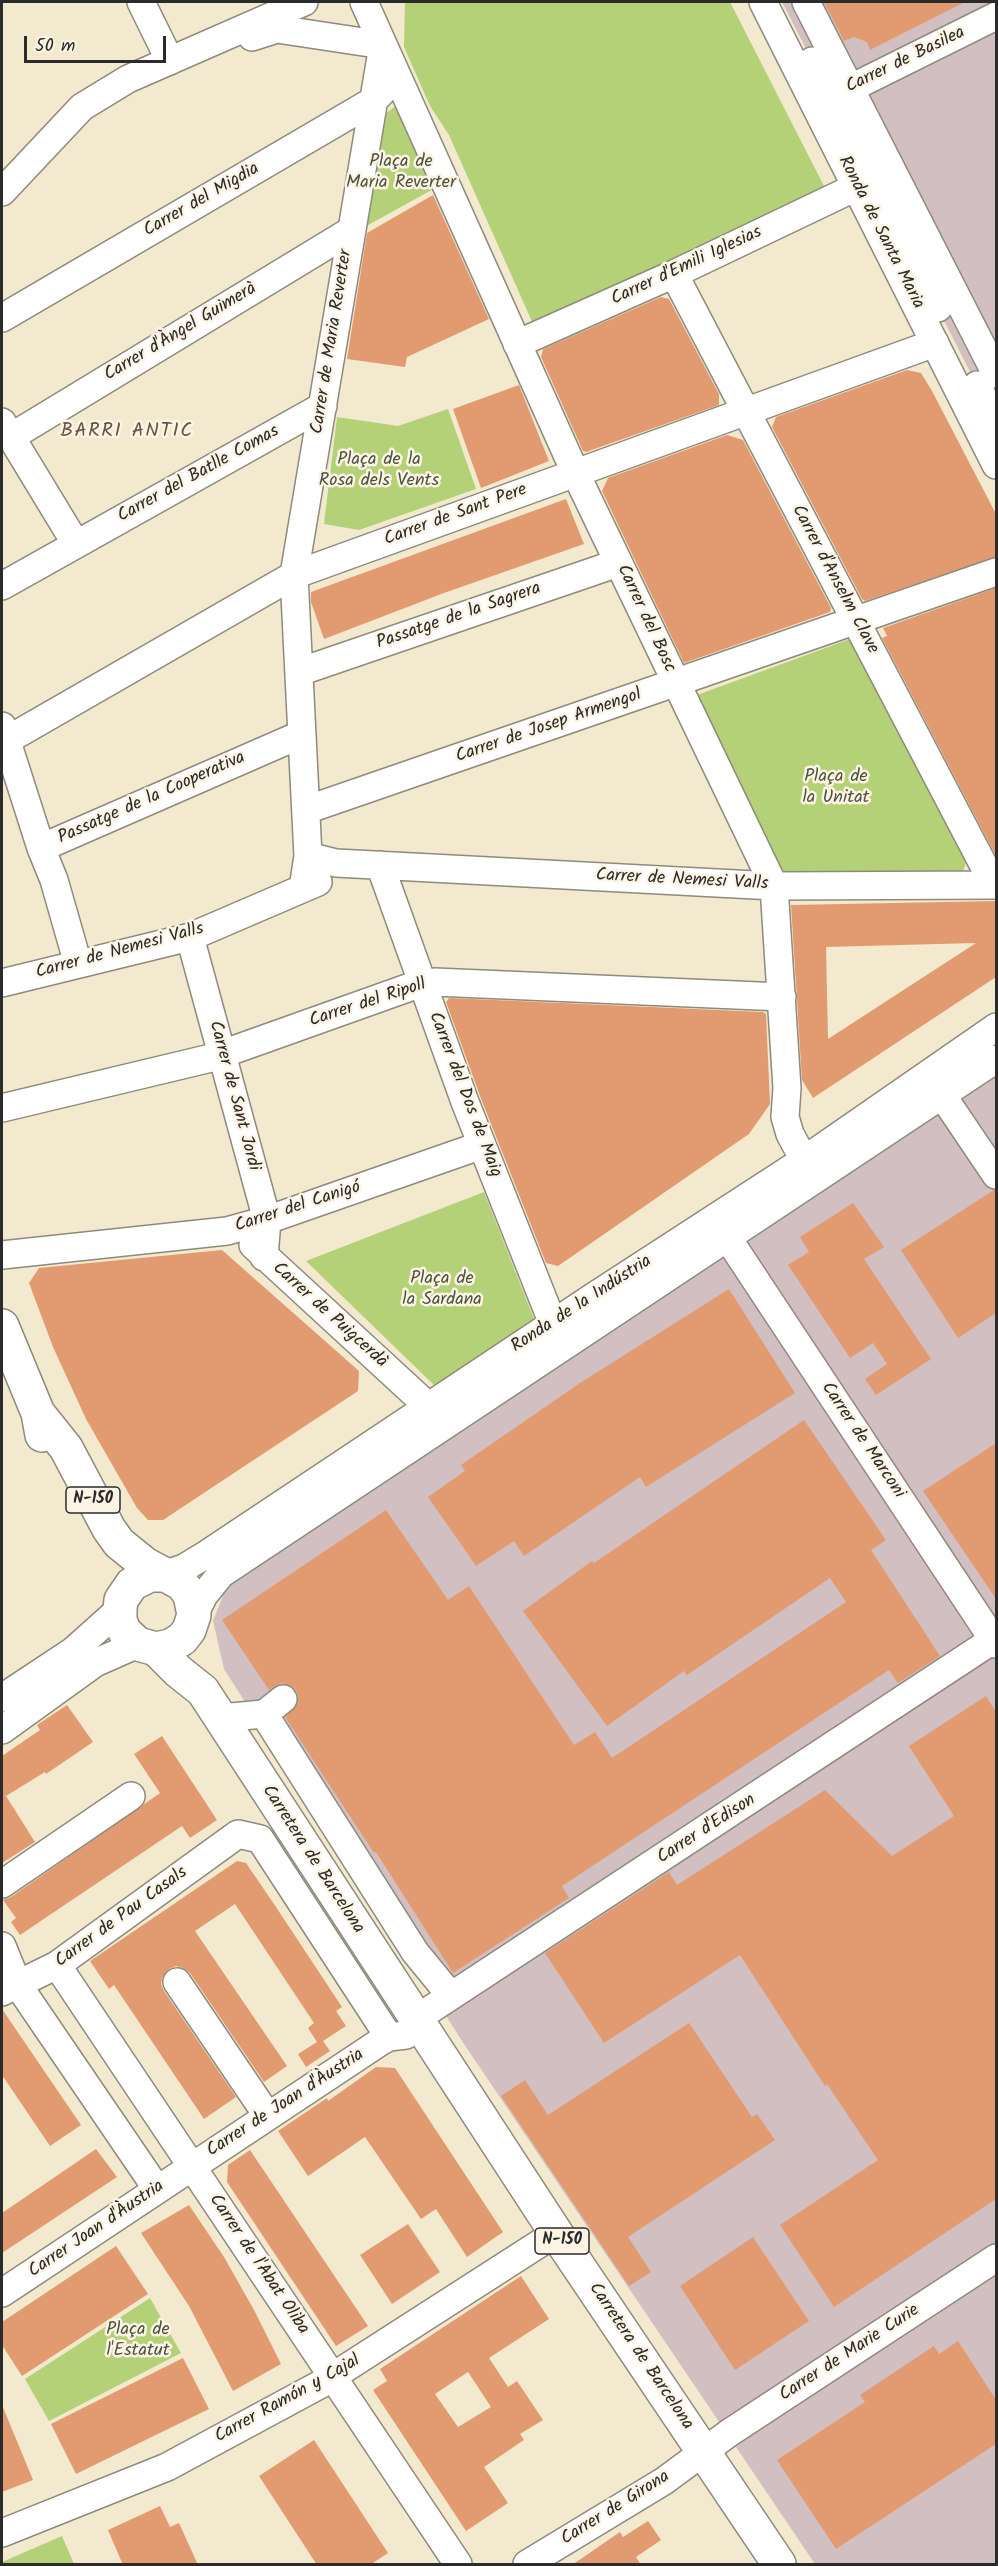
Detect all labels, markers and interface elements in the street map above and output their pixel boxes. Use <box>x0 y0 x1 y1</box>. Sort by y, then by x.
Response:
street label: Carrer de Basilea <box>843 23 969 99</box>
scale bar <box>27 24 170 62</box>
text: 50 m <box>35 32 75 61</box>
park label: Plaça de Maria Reverter <box>346 152 456 195</box>
street label: Ronda de Santa Maria <box>832 153 928 313</box>
street label: Carrer del Migdia <box>140 159 264 243</box>
street label: Carrer d'Emili Iglesias <box>608 223 766 311</box>
street label: Carrer de Maria Reverter <box>308 248 358 436</box>
street label: Carrer d'Àngel Guimerà <box>101 279 261 387</box>
district label: BARRI ANTIC <box>60 421 194 445</box>
street label: Carrer del Batlle Comas <box>114 422 284 528</box>
park label: Plaça de la Rosa dels Vents <box>319 450 439 492</box>
street label: Carrer de Sant Pere <box>382 480 530 552</box>
street label: Carrer d'Anselm Clave <box>786 502 882 658</box>
street label: Carrer del Bosc <box>611 562 679 676</box>
street label: Passatge de la Sagrera <box>374 579 544 655</box>
street label: Carrer de Josep Armengol <box>453 685 645 769</box>
street label: Passatge de la Cooperativa <box>55 748 249 850</box>
park label: Plaça de la Unitat <box>802 767 870 810</box>
street label: Carrer de Nemesi Valls <box>595 866 769 896</box>
street label: Carrer de Nemesi Valls <box>34 919 206 985</box>
street label: Carrer del Ripoll <box>307 975 429 1033</box>
street label: Carrer del Dos de Maig <box>422 1009 506 1181</box>
street label: Carrer de Sant Jordi <box>203 1019 263 1173</box>
street label: Carrer del Canigó <box>232 1178 364 1238</box>
street label: Ronda de la Indústria <box>508 1251 656 1359</box>
street label: Carrer de Puigcerdà <box>267 1259 391 1373</box>
park label: Plaça de la Sardana <box>402 1269 482 1312</box>
street label: Carrer de Marconi <box>815 1379 909 1503</box>
road number: N-150 <box>66 1487 120 1513</box>
street label: Carretera de Barcelona <box>256 1782 368 1938</box>
street label: Carrer d'Edison <box>654 1790 760 1870</box>
street label: Carrer de Pau Casals <box>52 1863 192 1973</box>
street label: Carrer de Joan d'Àustria <box>203 2045 369 2163</box>
street label: Carrer Joan d'Àustria <box>25 2177 169 2283</box>
street label: Carrer de l'Abat Oliba <box>203 2191 313 2339</box>
road number: N-150 <box>535 2228 589 2254</box>
street label: Carretera de Barcelona <box>583 2279 697 2435</box>
street label: Carrer de Marie Curie <box>776 2301 924 2407</box>
park label: Plaça de l'Estatut <box>106 2320 170 2362</box>
street label: Carrer Ramón y Cajal <box>212 2351 364 2449</box>
street label: Carrer de Girona <box>558 2467 674 2551</box>

